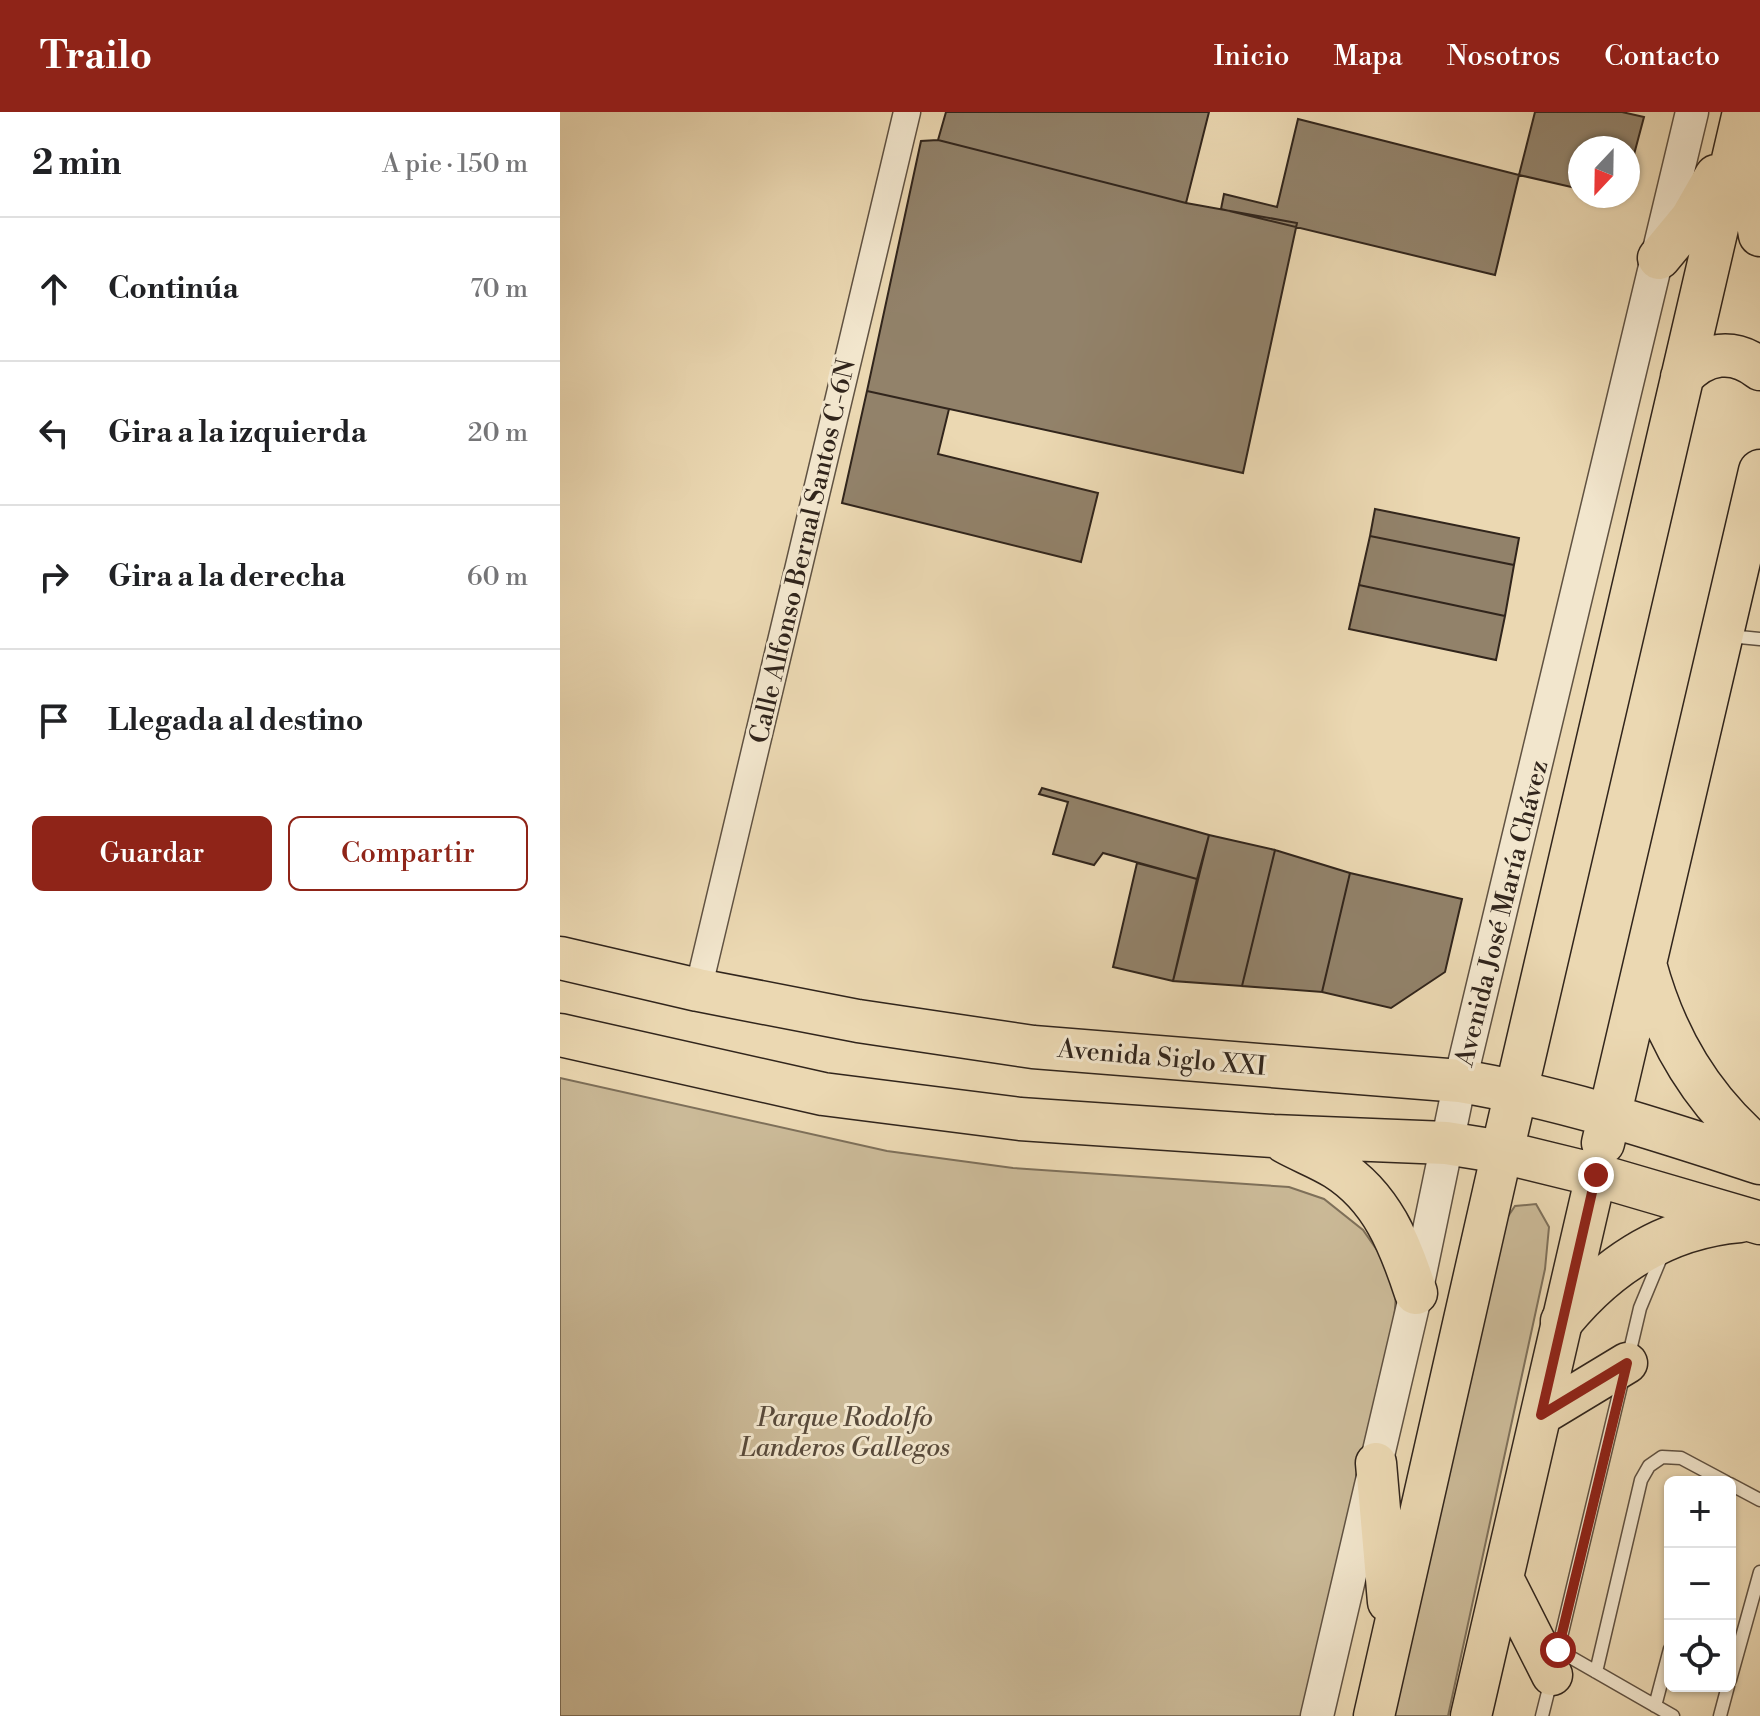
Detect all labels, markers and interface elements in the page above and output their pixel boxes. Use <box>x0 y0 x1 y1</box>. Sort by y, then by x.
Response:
text: Trailo <box>40 33 152 80</box>
text: Inicio <box>1214 39 1289 74</box>
text: Mapa <box>1333 39 1403 74</box>
text: Nosotros <box>1447 39 1560 74</box>
text: Contacto <box>1604 39 1720 74</box>
north arrow <box>1568 136 1640 208</box>
text: 2 min <box>32 143 121 185</box>
text: A pie · 150 m <box>382 148 528 180</box>
icon: ahead <box>32 267 76 311</box>
text: Continúa <box>108 270 239 308</box>
text: 70 m <box>470 273 528 305</box>
street label: Calle Alfonso Bernal Santos C-6N <box>743 355 863 746</box>
icon: left <box>32 411 76 455</box>
text: Gira a la izquierda <box>108 414 367 452</box>
text: 20 m <box>468 417 528 449</box>
icon: right <box>32 555 76 599</box>
text: Gira a la derecha <box>108 558 345 596</box>
text: 60 m <box>467 561 528 593</box>
icon: arrive <box>32 699 76 743</box>
text: Llegada al destino <box>108 702 363 740</box>
street label: Avenida José María Chávez <box>1448 757 1556 1071</box>
button: Guardar <box>32 816 272 891</box>
button: Compartir <box>288 816 528 891</box>
street label: Avenida Siglo XXI <box>1055 1033 1268 1083</box>
route end <box>1578 1157 1614 1193</box>
park label: Parque Rodolfo Landeros Gallegos <box>739 1402 950 1464</box>
map controls <box>1664 1476 1736 1692</box>
button: + <box>1664 1476 1736 1548</box>
button: − <box>1664 1548 1736 1620</box>
button: locate <box>1664 1620 1736 1692</box>
route start <box>1540 1632 1576 1668</box>

